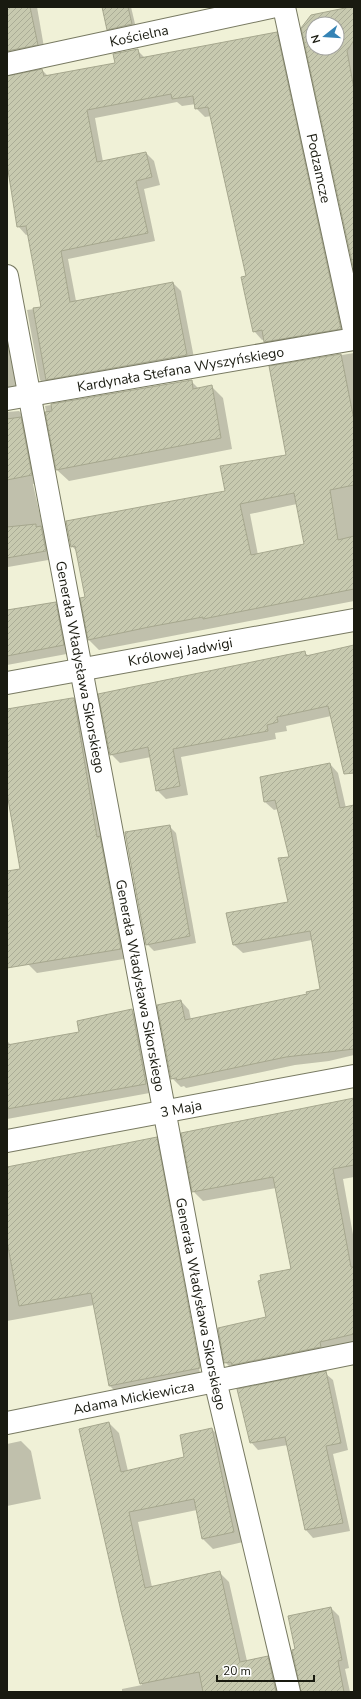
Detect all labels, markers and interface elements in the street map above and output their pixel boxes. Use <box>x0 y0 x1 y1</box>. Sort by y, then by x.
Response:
north arrow <box>305 16 345 56</box>
street label: Kościelna <box>108 20 170 51</box>
text: N <box>308 33 324 45</box>
street label: Podzamcze <box>302 132 336 205</box>
street label: Kardynała Stefana Wyszyńskiego <box>75 342 286 396</box>
street label: Generała Władysława Sikorskiego <box>51 559 110 775</box>
street label: Królowej Jadwigi <box>126 633 234 670</box>
street label: Generała Władysława Sikorskiego <box>111 878 170 1093</box>
street label: 3 Maja <box>159 1095 203 1122</box>
street label: Generała Władysława Sikorskiego <box>171 1196 231 1412</box>
street label: Adama Mickiewicza <box>71 1376 196 1419</box>
scale bar <box>217 1657 314 1683</box>
text: 20 m <box>223 1663 251 1679</box>

